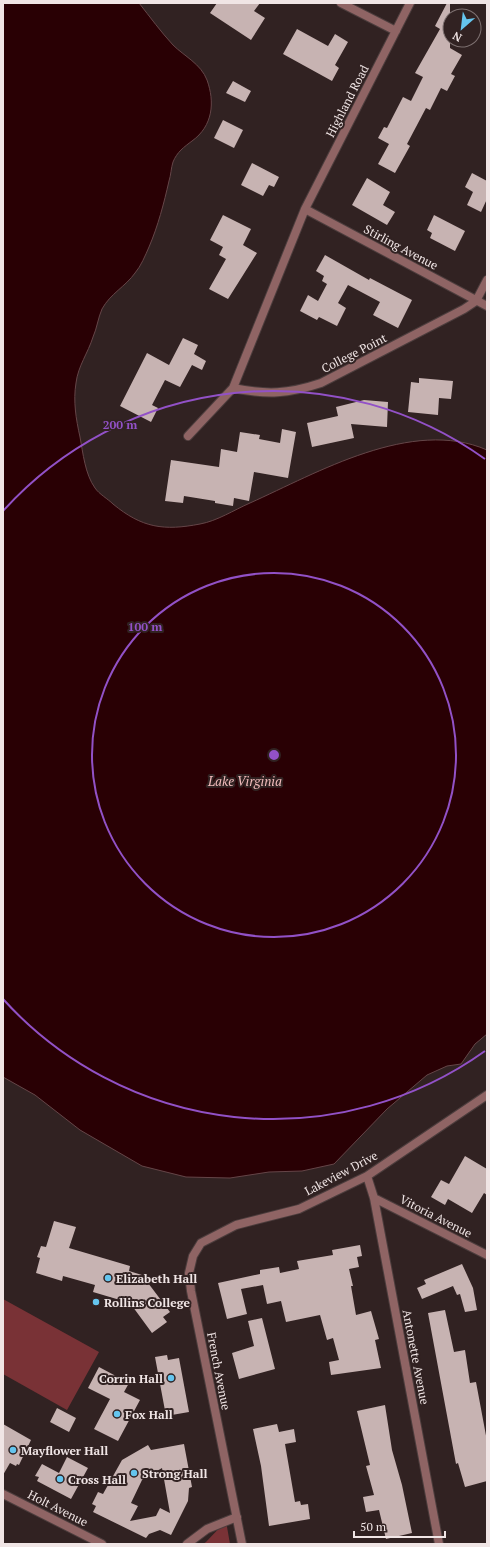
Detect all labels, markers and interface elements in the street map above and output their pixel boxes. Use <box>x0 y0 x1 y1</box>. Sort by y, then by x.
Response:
north arrow <box>442 8 482 48</box>
text: N <box>450 28 464 45</box>
street label: Highland Road <box>322 62 372 140</box>
street label: Stirling Avenue <box>361 221 441 273</box>
street label: College Point <box>319 330 390 376</box>
text: 200 m <box>103 417 137 432</box>
text: 100 m <box>128 619 162 634</box>
centre of rings <box>267 748 281 762</box>
water label: Lake Virginia <box>207 772 282 790</box>
street label: Lakeview Drive <box>302 1147 380 1199</box>
street label: Vitoria Avenue <box>397 1191 475 1241</box>
place label: Elizabeth Hall <box>116 1271 197 1286</box>
marker: Elizabeth Hall <box>103 1273 113 1283</box>
place label: Rollins College <box>104 1295 190 1310</box>
marker: Rollins College <box>91 1297 101 1307</box>
street label: Antonette Avenue <box>399 1308 433 1406</box>
street label: French Avenue <box>204 1331 234 1411</box>
place label: Corrin Hall <box>99 1371 163 1386</box>
marker: Corrin Hall <box>166 1373 176 1383</box>
place label: Fox Hall <box>125 1407 173 1422</box>
marker: Fox Hall <box>112 1409 122 1419</box>
place label: Mayflower Hall <box>21 1443 108 1458</box>
marker: Mayflower Hall <box>8 1445 18 1455</box>
place label: Strong Hall <box>142 1466 207 1481</box>
marker: Strong Hall <box>129 1468 139 1478</box>
place label: Cross Hall <box>68 1472 126 1487</box>
marker: Cross Hall <box>55 1474 65 1484</box>
street label: Holt Avenue <box>25 1486 91 1530</box>
scale bar <box>354 1513 445 1539</box>
text: 50 m <box>360 1519 387 1534</box>

